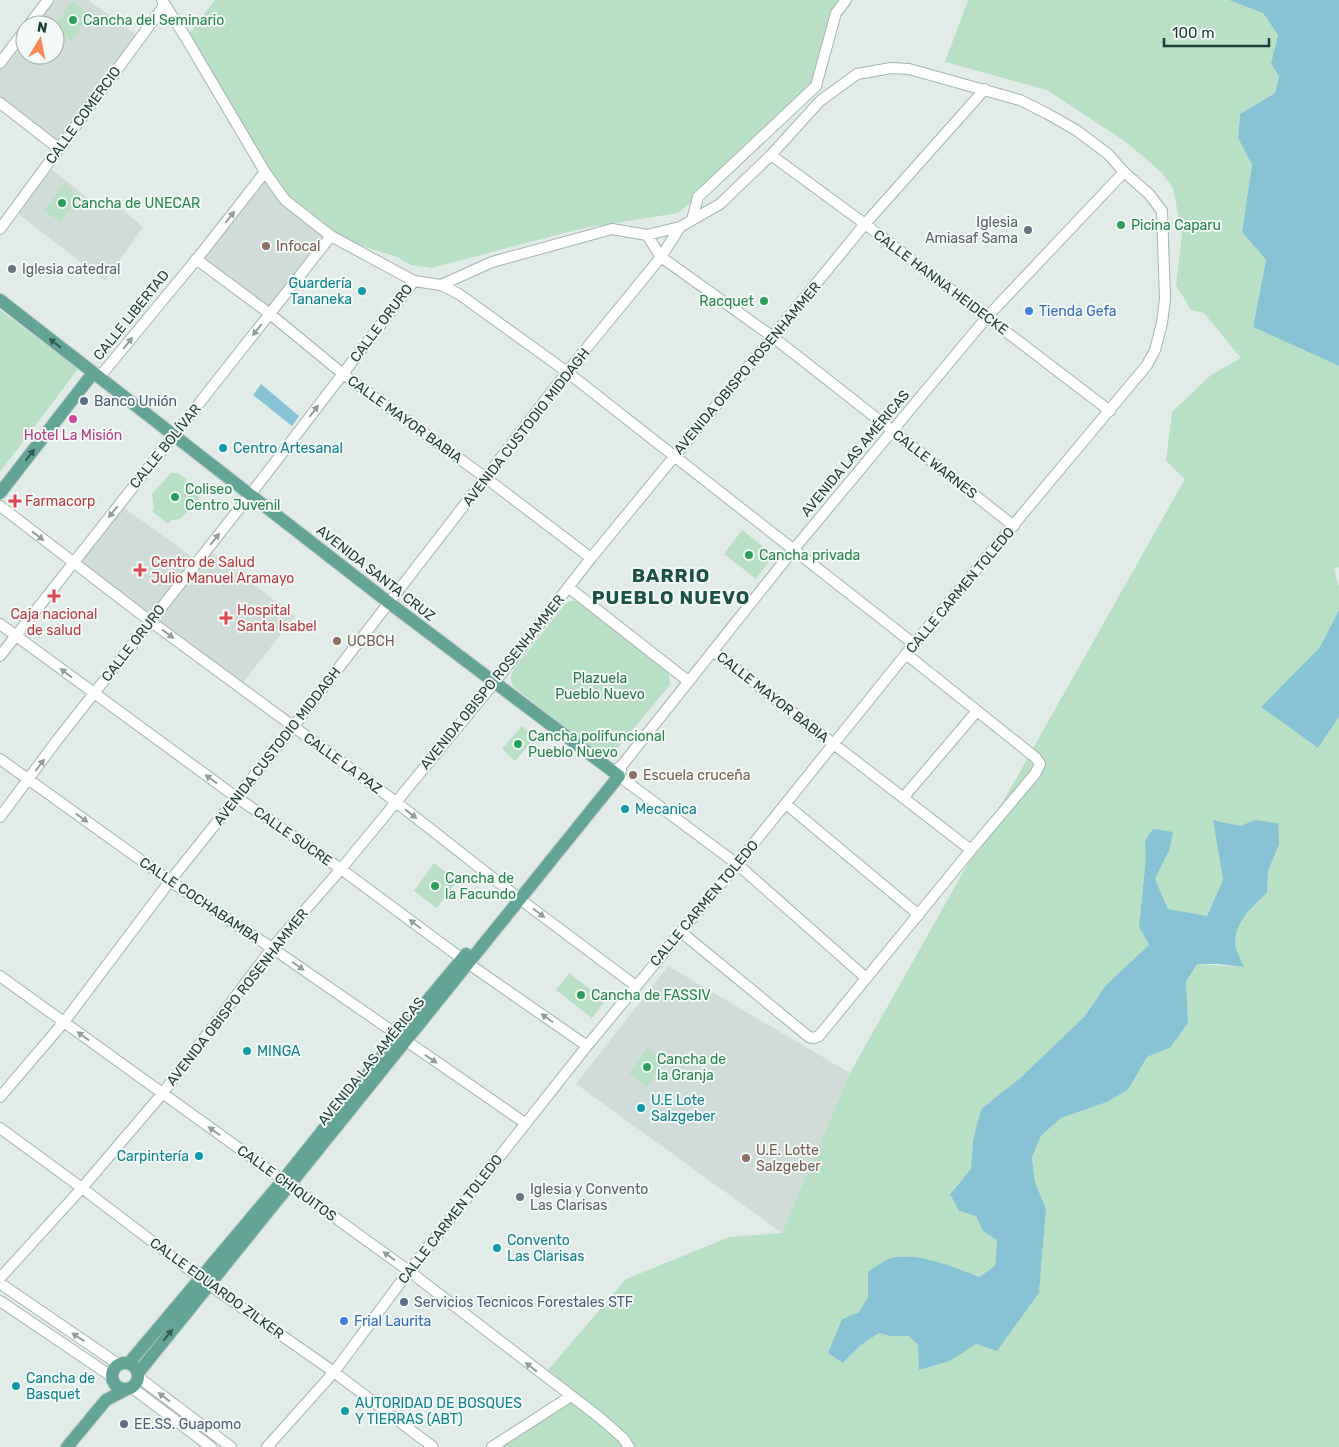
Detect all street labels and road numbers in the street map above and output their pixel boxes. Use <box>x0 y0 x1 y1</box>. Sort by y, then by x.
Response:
street label: CALLE COMERCIO <box>42 63 125 167</box>
street label: CALLE HANNA HEIDECKE <box>870 226 1011 339</box>
street label: CALLE LIBERTAD <box>90 267 173 364</box>
street label: AVENIDA OBISPO ROSENHAMMER <box>670 279 825 458</box>
street label: CALLE ORURO <box>347 281 416 366</box>
street label: AVENIDA CUSTODIO MIDDAGH <box>459 345 593 510</box>
street label: CALLE MAYOR BABIA <box>344 372 466 467</box>
street label: AVENIDA LAS AMÉRICAS <box>797 386 913 520</box>
street label: CALLE BOLÍVAR <box>125 400 205 492</box>
street label: CALLE WARNES <box>889 426 980 503</box>
street label: AVENIDA SANTA CRUZ <box>313 522 438 625</box>
street label: CALLE CARMEN TOLEDO <box>903 524 1018 657</box>
street label: AVENIDA OBISPO ROSENHAMMER <box>417 592 568 773</box>
street label: CALLE ORURO <box>98 601 169 685</box>
street label: CALLE MAYOR BABIA <box>713 648 833 747</box>
street label: AVENIDA CUSTODIO MIDDAGH <box>210 664 344 829</box>
street label: CALLE LA PAZ <box>300 729 385 798</box>
street label: CALLE SUCRE <box>250 803 335 870</box>
street label: CALLE CARMEN TOLEDO <box>647 837 762 970</box>
street label: CALLE COCHABAMBA <box>136 854 264 948</box>
street label: AVENIDA OBISPO ROSENHAMMER <box>163 905 312 1089</box>
street label: AVENIDA LAS AMÉRICAS <box>314 993 428 1129</box>
street label: CALLE CHIQUITOS <box>234 1142 340 1225</box>
street label: CALLE CARMEN TOLEDO <box>395 1151 506 1287</box>
street label: CALLE EDUARDO ZILKER <box>146 1234 287 1343</box>

